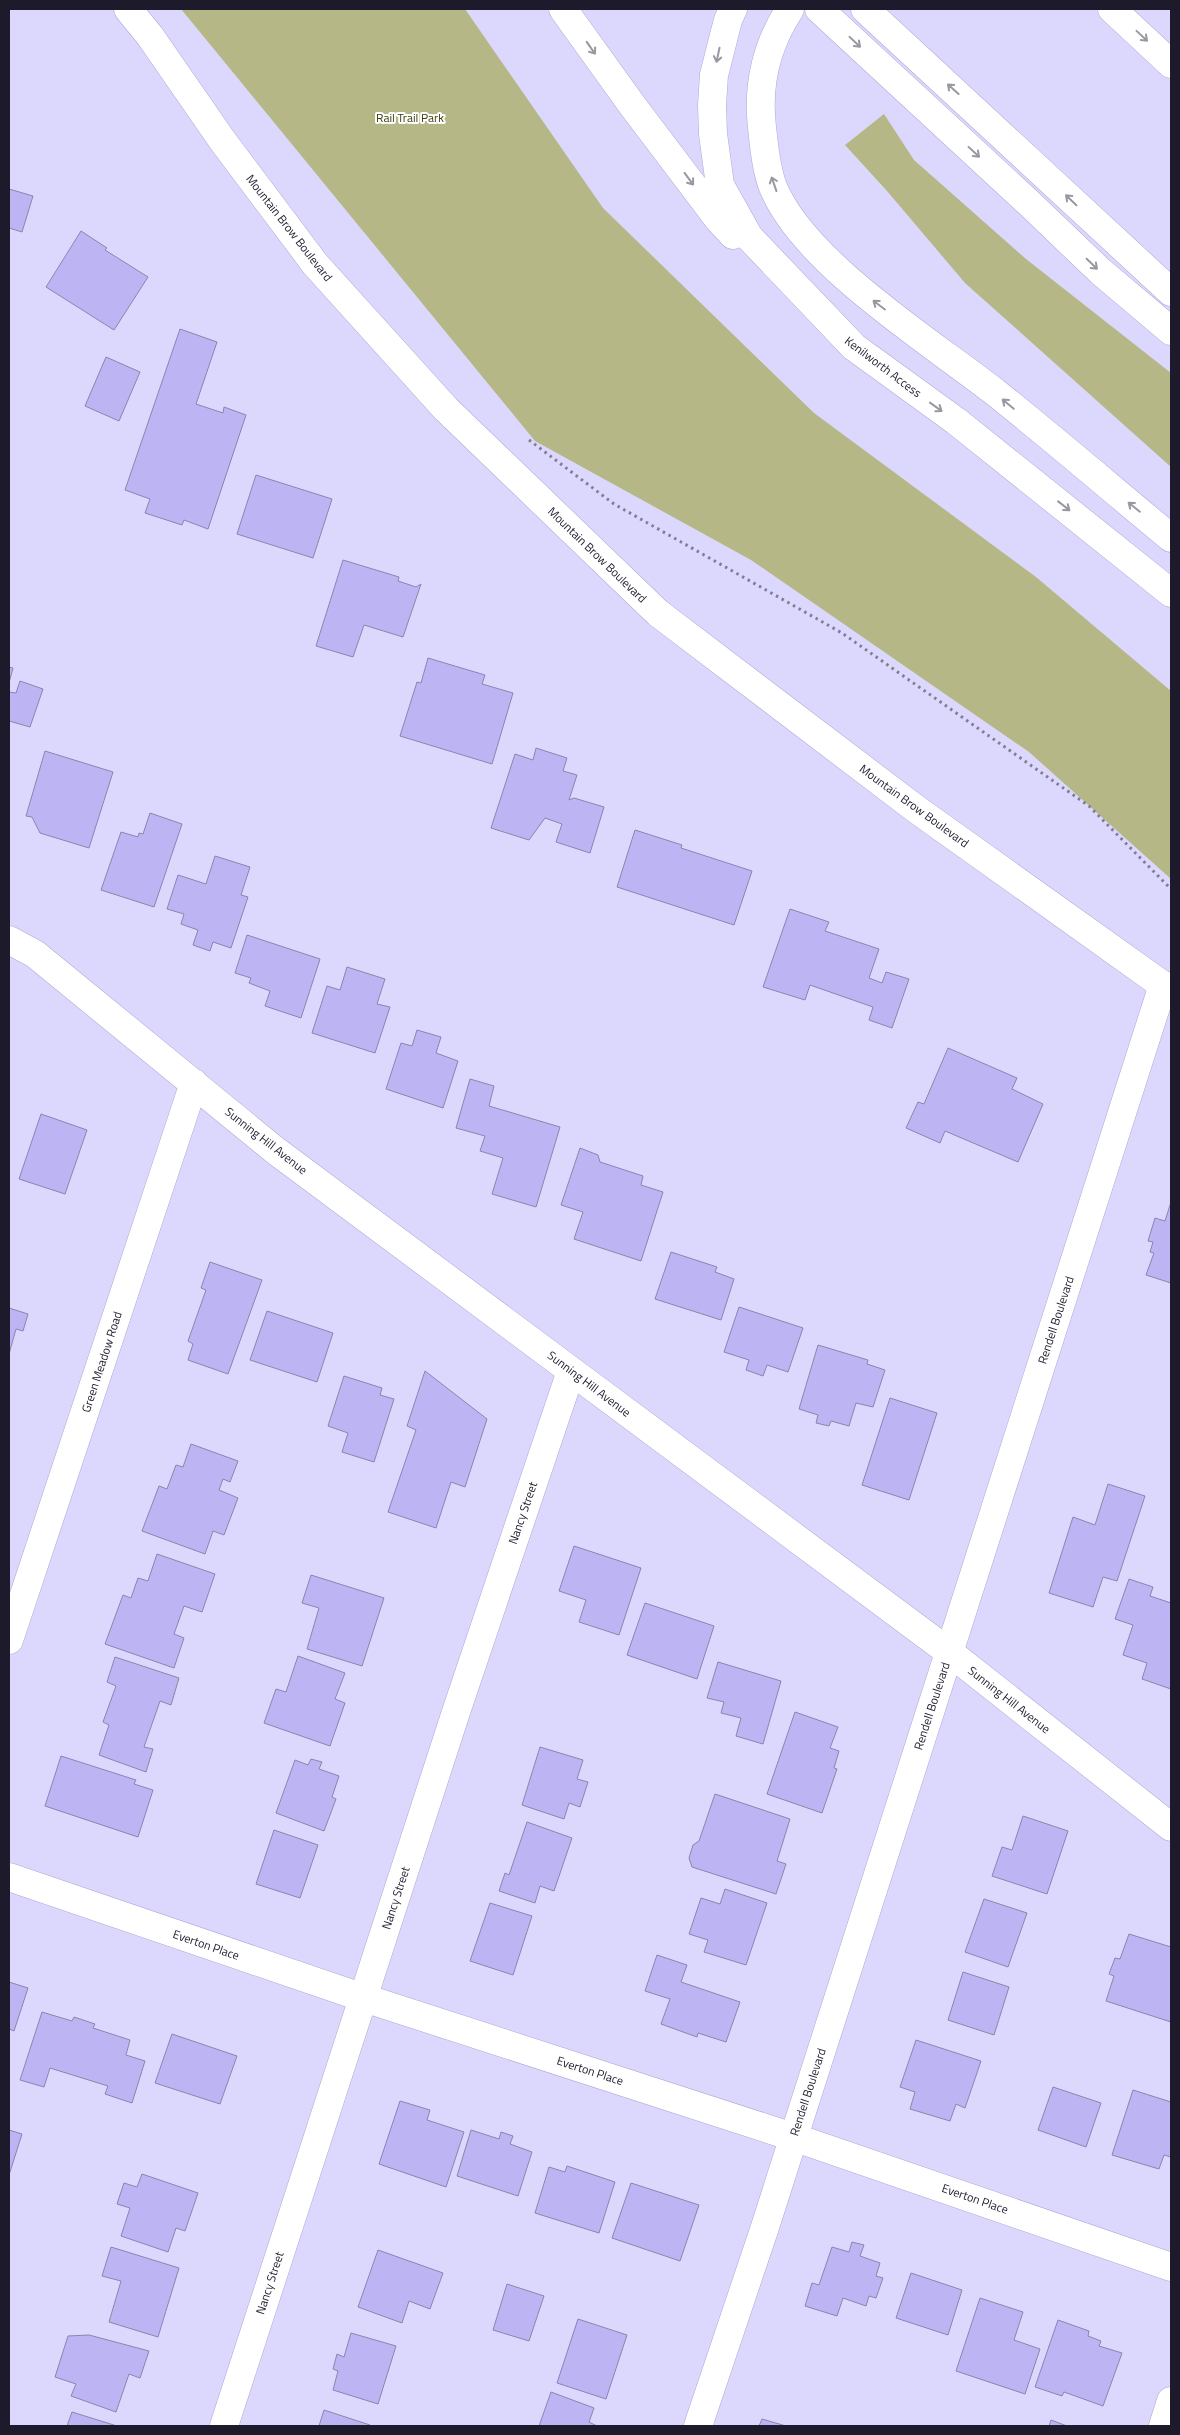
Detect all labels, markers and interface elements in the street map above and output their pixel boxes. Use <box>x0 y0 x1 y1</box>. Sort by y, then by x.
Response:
one-way arrow <box>1135 30 1148 42</box>
one-way arrow <box>848 36 861 48</box>
one-way arrow <box>586 41 597 55</box>
one-way arrow <box>713 47 723 63</box>
one-way arrow <box>946 83 959 95</box>
park label: Rail Trail Park <box>376 108 444 127</box>
one-way arrow <box>968 146 981 158</box>
street label: Mountain Brow Boulevard <box>241 170 337 285</box>
one-way arrow <box>684 172 694 186</box>
one-way arrow <box>769 177 778 192</box>
one-way arrow <box>1065 194 1078 206</box>
one-way arrow <box>1086 258 1098 270</box>
one-way arrow <box>873 299 886 310</box>
street label: Kenilworth Access <box>841 331 926 402</box>
one-way arrow <box>1002 398 1015 409</box>
one-way arrow <box>929 401 942 412</box>
one-way arrow <box>1057 501 1071 511</box>
one-way arrow <box>1127 501 1140 512</box>
street label: Mountain Brow Boulevard <box>543 502 651 607</box>
street label: Mountain Brow Boulevard <box>856 759 973 852</box>
street label: Sunning Hill Avenue <box>221 1102 312 1179</box>
street label: Rendell Boulevard <box>1032 1274 1079 1366</box>
street label: Green Meadow Road <box>76 1309 127 1415</box>
street label: Sunning Hill Avenue <box>544 1346 635 1421</box>
street label: Nancy Street <box>503 1478 542 1547</box>
street label: Rendell Boulevard <box>908 1660 955 1752</box>
street label: Sunning Hill Avenue <box>964 1661 1055 1738</box>
street label: Nancy Street <box>376 1863 415 1932</box>
street label: Everton Place <box>170 1924 242 1965</box>
street label: Rendell Boulevard <box>784 2046 831 2138</box>
street label: Everton Place <box>554 2051 626 2090</box>
street label: Everton Place <box>939 2178 1011 2219</box>
street label: Nancy Street <box>250 2248 289 2317</box>

